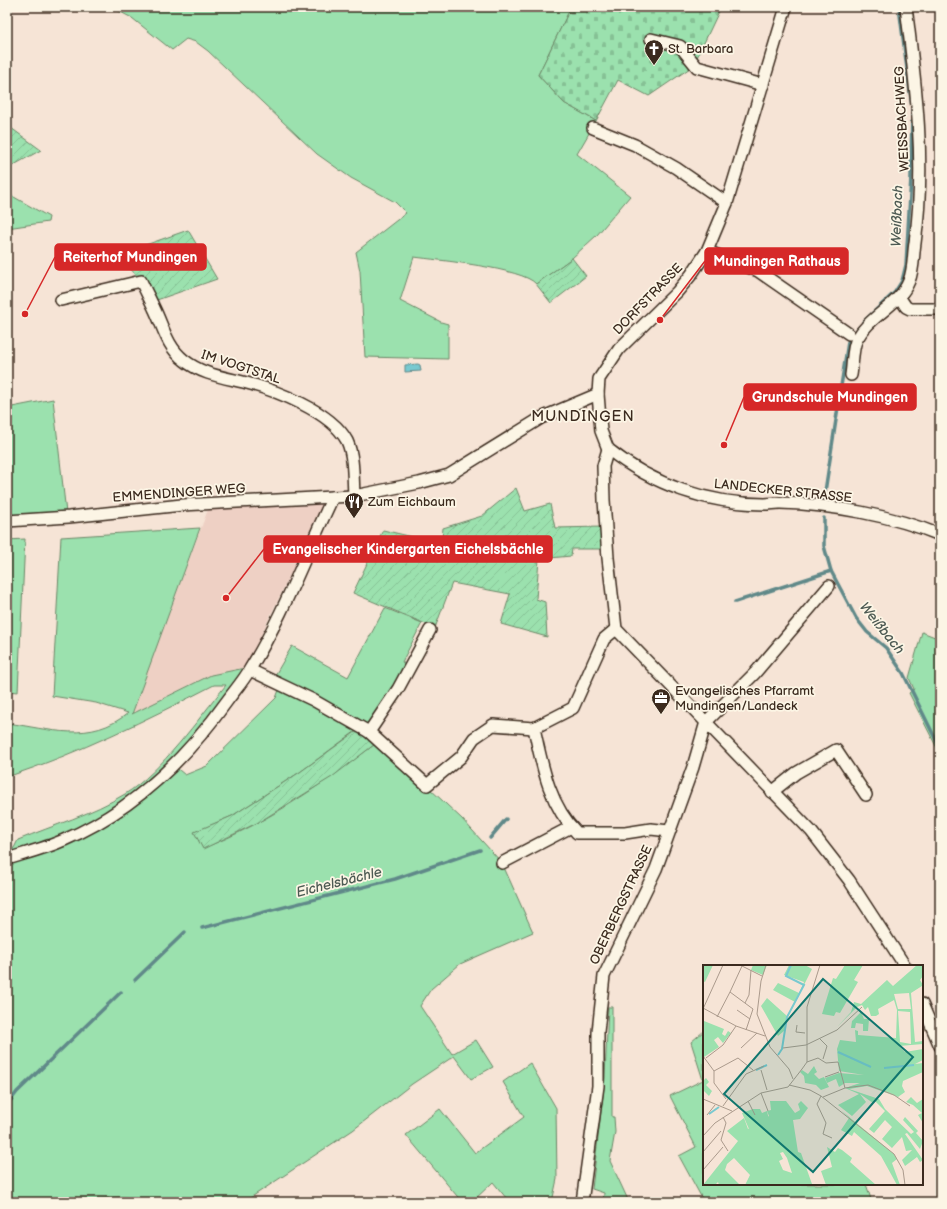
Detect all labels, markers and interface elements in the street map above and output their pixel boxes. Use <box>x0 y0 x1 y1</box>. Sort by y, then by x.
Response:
church icon: St. Barbara <box>643 38 665 66</box>
place label: St. Barbara <box>668 41 733 57</box>
street label: WEISSBACHWEG <box>891 66 913 172</box>
water label: Weißbach <box>887 184 907 247</box>
callout: Reiterhof Mundingen <box>55 244 206 270</box>
callout: Mundingen Rathaus <box>705 248 848 274</box>
text: Reiterhof Mundingen <box>63 249 197 266</box>
text: Mundingen Rathaus <box>713 253 841 270</box>
street label: DORFSTRASSE <box>610 260 686 338</box>
street label: IM VOGTSTAL <box>199 347 283 387</box>
callout: Grundschule Mundingen <box>744 384 916 410</box>
text: Grundschule Mundingen <box>752 389 908 406</box>
district label: MUNDINGEN <box>531 407 635 426</box>
street label: LANDECKER STRASSE <box>713 476 853 506</box>
street label: EMMENDINGER WEG <box>112 480 246 506</box>
restaurant icon: Zum Eichbaum <box>343 491 365 519</box>
place label: Zum Eichbaum <box>367 494 456 510</box>
callout: Evangelischer Kindergarten Eichelsbächle <box>264 536 552 562</box>
text: Evangelischer Kindergarten Eichelsbächle <box>272 541 544 558</box>
water label: Weißbach <box>856 599 908 658</box>
place label: Evangelisches Pfarramt Mundingen/Landeck <box>675 683 814 714</box>
office icon: Evangelisches Pfarramt Mundingen/Landeck <box>650 687 672 715</box>
street label: OBERBERGSTRASSE <box>586 842 656 967</box>
water label: Eichelsbächle <box>294 863 384 901</box>
inset map <box>703 965 923 1185</box>

